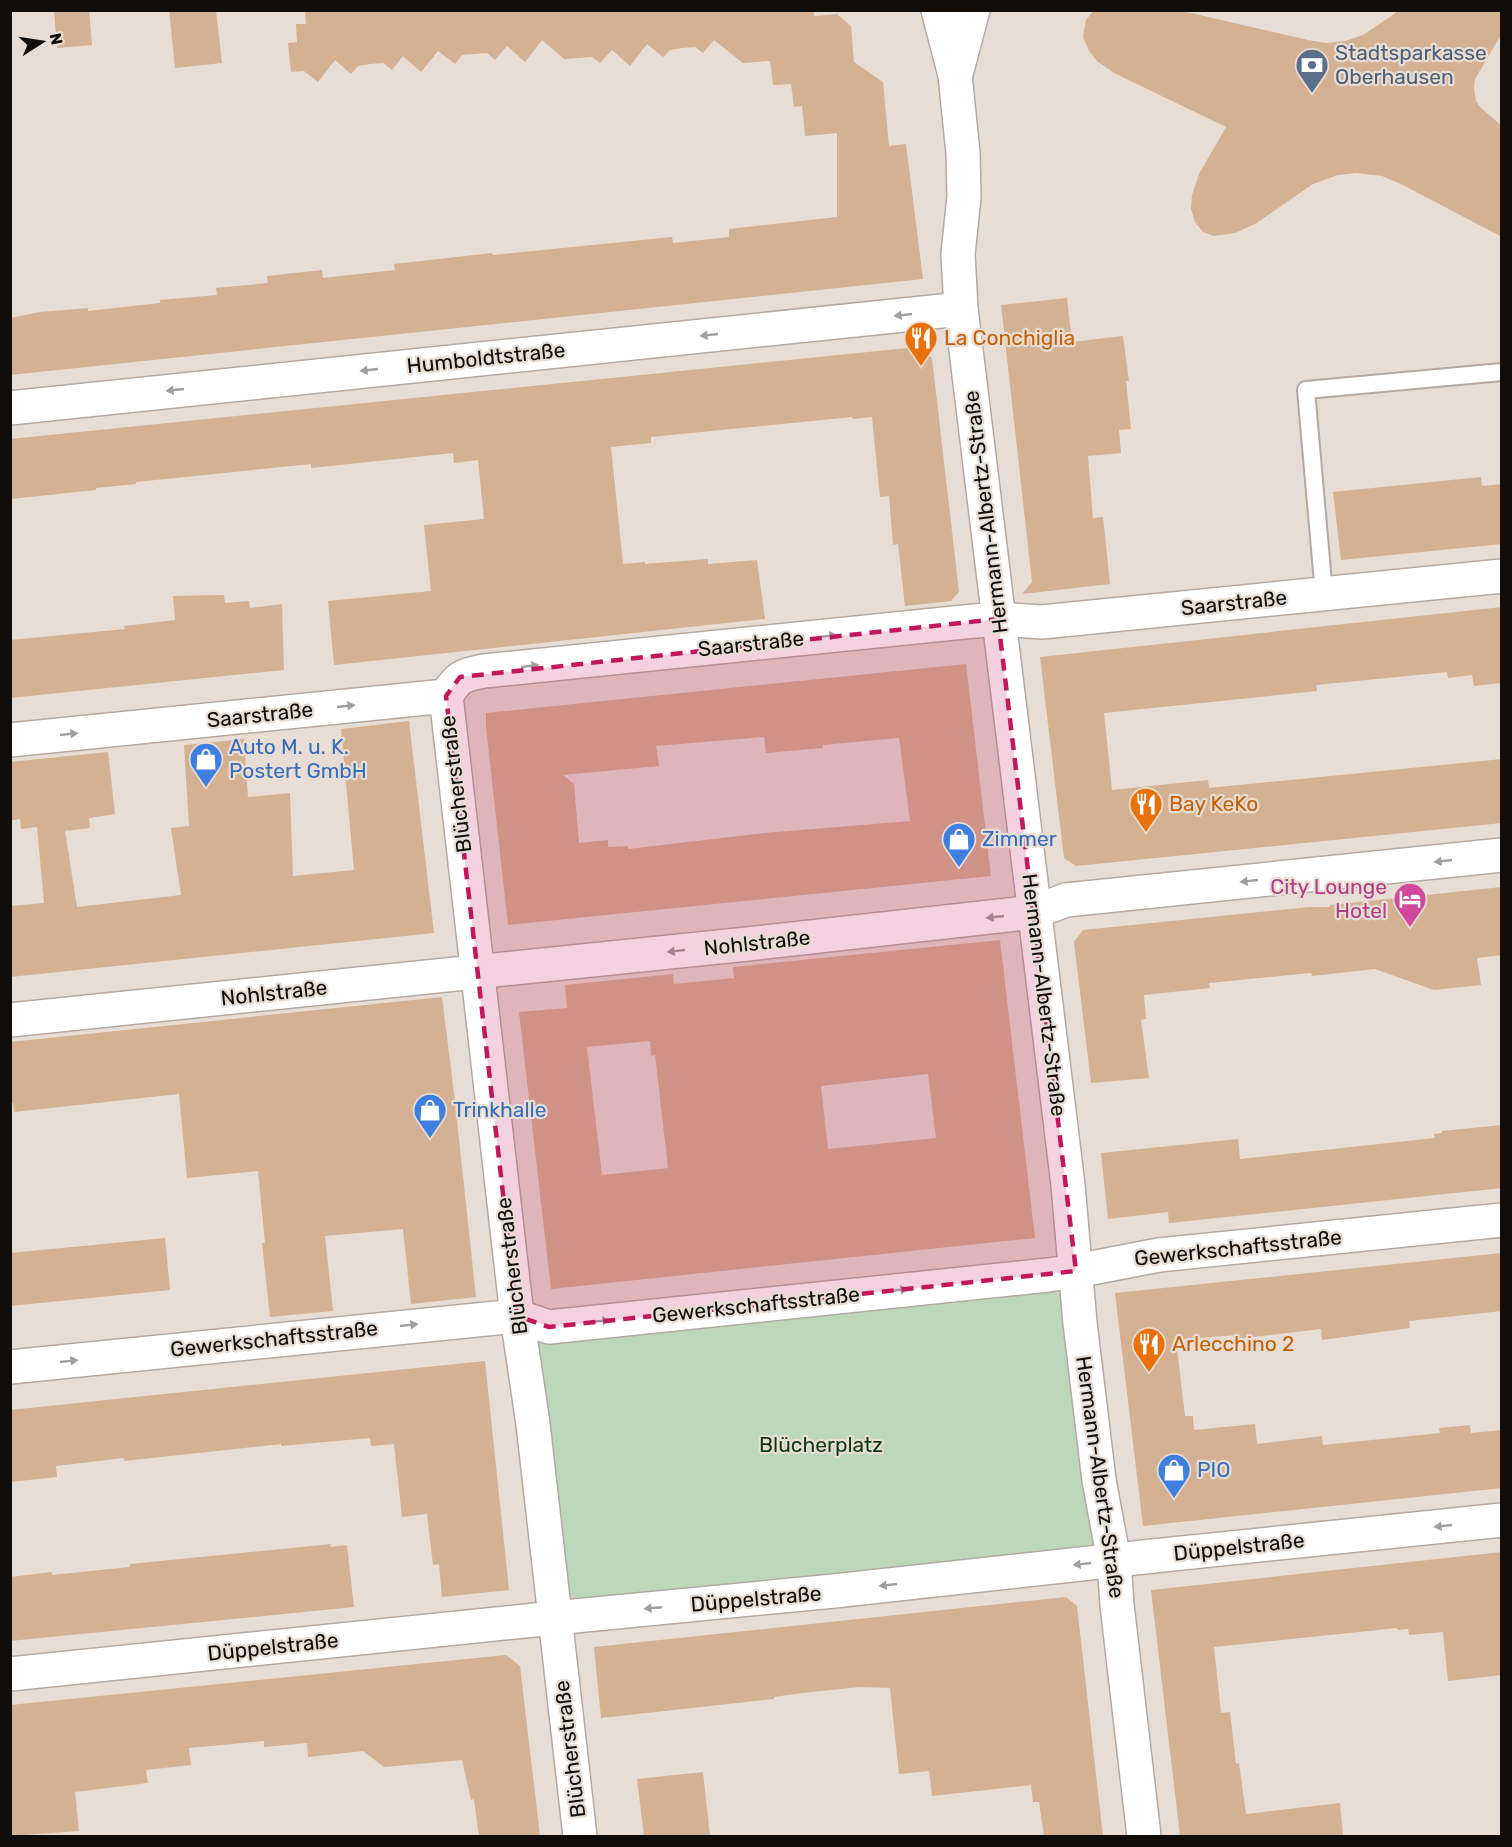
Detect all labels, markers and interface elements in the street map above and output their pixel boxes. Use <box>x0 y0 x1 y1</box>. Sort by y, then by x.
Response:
north arrow <box>12 12 72 72</box>
text: N <box>46 31 67 47</box>
place label: Stadtsparkasse Oberhausen <box>1335 40 1487 89</box>
bank icon: Stadtsparkasse Oberhausen <box>1294 47 1330 94</box>
one-way arrow <box>894 310 913 320</box>
restaurant icon: La Conchiglia <box>903 320 939 367</box>
place label: La Conchiglia <box>944 325 1075 350</box>
one-way arrow <box>700 330 719 340</box>
street label: Humboldtstraße <box>406 337 566 378</box>
one-way arrow <box>360 366 379 375</box>
one-way arrow <box>166 386 185 395</box>
street label: Hermann-Albertz-Straße <box>958 389 1013 635</box>
street label: Saarstraße <box>1180 584 1288 621</box>
street label: Saarstraße <box>697 625 805 662</box>
one-way arrow <box>819 631 838 641</box>
one-way arrow <box>521 661 540 671</box>
street label: Saarstraße <box>206 696 314 733</box>
one-way arrow <box>337 701 356 711</box>
street label: Blücherstraße <box>435 714 476 854</box>
one-way arrow <box>59 729 78 739</box>
place label: Auto M. u. K. Postert GmbH <box>229 734 367 783</box>
shop icon: Auto M. u. K. Postert GmbH <box>188 741 224 788</box>
restaurant icon: Bay KeKo <box>1128 786 1164 833</box>
place label: Bay KeKo <box>1169 791 1258 816</box>
shop icon: Zimmer <box>941 821 977 868</box>
place label: Zimmer <box>982 826 1057 851</box>
one-way arrow <box>1434 856 1453 866</box>
street label: Hermann-Albertz-Straße <box>1017 872 1072 1118</box>
place label: City Lounge Hotel <box>1270 874 1387 923</box>
one-way arrow <box>1240 876 1259 886</box>
hotel icon: City Lounge Hotel <box>1392 881 1428 928</box>
one-way arrow <box>985 912 1004 921</box>
street label: Nohlstraße <box>702 924 811 961</box>
one-way arrow <box>666 946 685 956</box>
street label: Nohlstraße <box>219 974 328 1011</box>
shop icon: Trinkhalle <box>412 1092 448 1139</box>
place label: Trinkhalle <box>453 1097 546 1122</box>
street label: Blücherstraße <box>491 1196 532 1336</box>
street label: Gewerkschaftsstraße <box>1133 1224 1343 1271</box>
street label: Gewerkschaftsstraße <box>651 1281 861 1328</box>
one-way arrow <box>890 1285 909 1295</box>
street label: Gewerkschaftsstraße <box>169 1315 379 1362</box>
one-way arrow <box>592 1317 611 1326</box>
one-way arrow <box>399 1320 418 1330</box>
restaurant icon: Arlecchino 2 <box>1131 1326 1167 1373</box>
place label: Arlecchino 2 <box>1172 1331 1294 1356</box>
street label: Hermann-Albertz-Straße <box>1071 1354 1130 1600</box>
one-way arrow <box>59 1356 78 1366</box>
park label: Blücherplatz <box>759 1432 883 1457</box>
shop icon: PIO <box>1156 1452 1192 1499</box>
place label: PIO <box>1197 1457 1230 1482</box>
one-way arrow <box>1434 1521 1453 1531</box>
street label: Düppelstraße <box>1172 1527 1306 1566</box>
one-way arrow <box>1073 1559 1092 1569</box>
street label: Düppelstraße <box>689 1580 823 1617</box>
one-way arrow <box>879 1581 898 1590</box>
one-way arrow <box>643 1603 662 1613</box>
street label: Düppelstraße <box>206 1627 340 1666</box>
street label: Blücherstraße <box>549 1679 590 1819</box>

